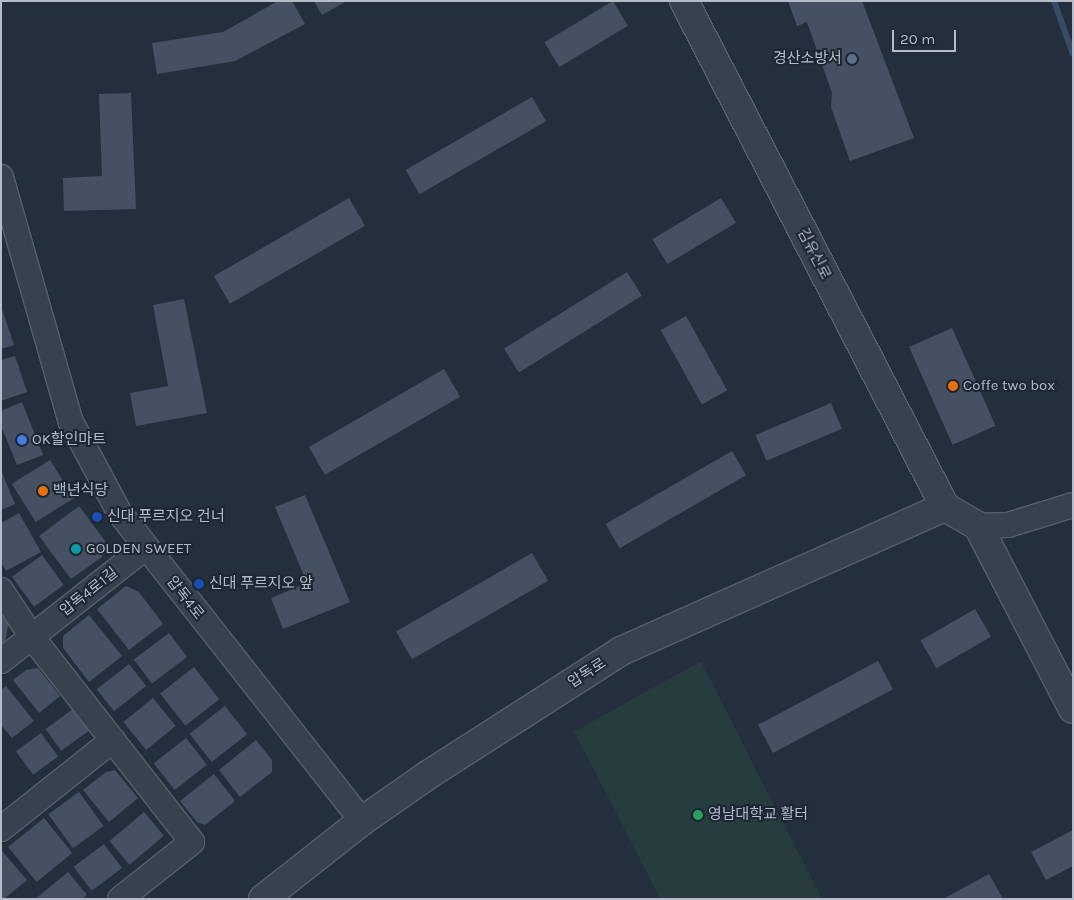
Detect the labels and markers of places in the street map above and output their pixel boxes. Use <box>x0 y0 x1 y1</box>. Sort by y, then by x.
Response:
place label: 경산소방서 <box>773 50 842 68</box>
marker: 경산소방서 <box>846 53 858 65</box>
place label: Coffe two box <box>963 377 1055 395</box>
marker: Coffe two box <box>947 380 959 392</box>
place label: OK할인마트 <box>32 431 106 449</box>
marker: OK할인마트 <box>16 434 28 446</box>
place label: 백년식당 <box>53 482 108 500</box>
marker: 백년식당 <box>37 485 49 497</box>
place label: 신대 푸르지오 건너 <box>107 508 225 526</box>
marker: 신대 푸르지오 건너 <box>91 511 103 523</box>
place label: GOLDEN SWEET <box>86 540 191 558</box>
marker: GOLDEN SWEET <box>70 543 82 555</box>
place label: 신대 푸르지오 앞 <box>209 575 313 593</box>
marker: 신대 푸르지오 앞 <box>193 578 205 590</box>
place label: 영남대학교 활터 <box>708 806 808 824</box>
marker: 영남대학교 활터 <box>692 809 704 821</box>

